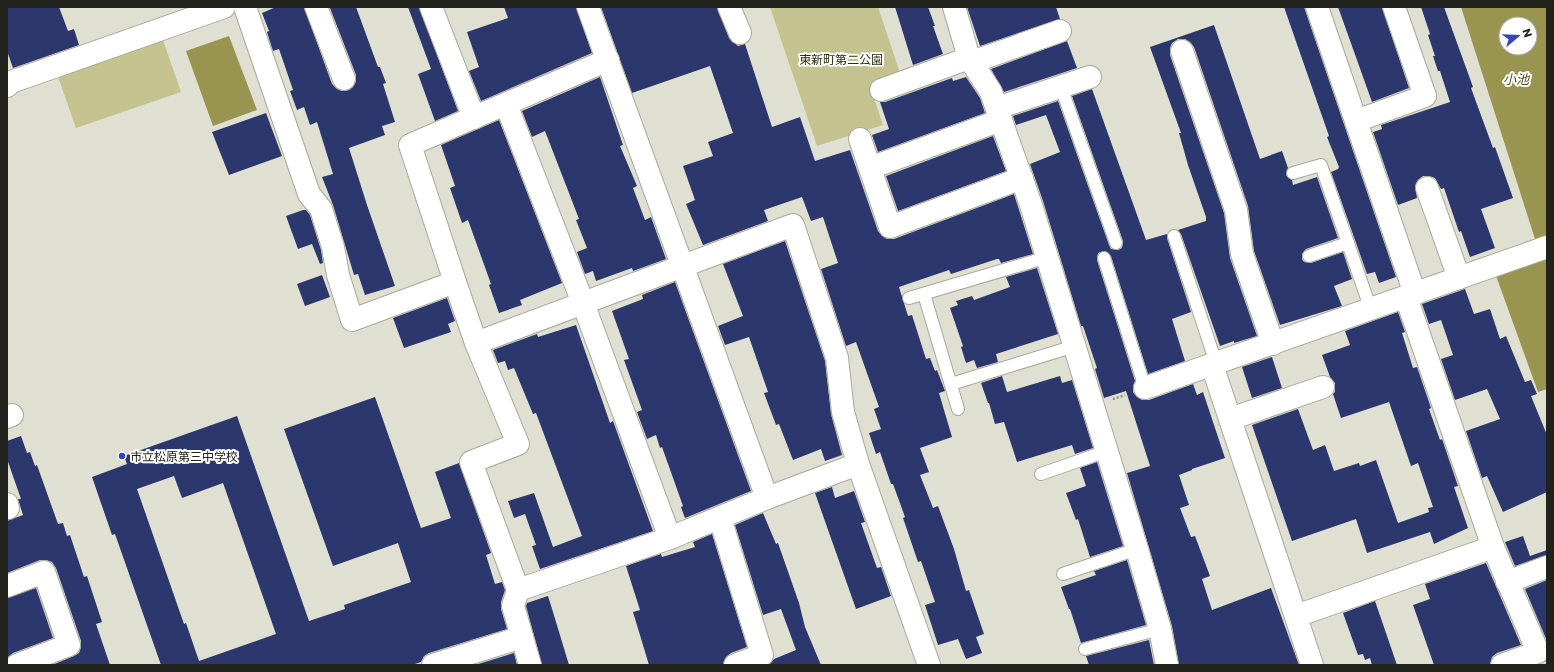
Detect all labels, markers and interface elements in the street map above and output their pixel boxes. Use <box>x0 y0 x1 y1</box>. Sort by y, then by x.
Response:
north arrow <box>1498 16 1538 56</box>
text: N <box>1519 26 1536 39</box>
park label: 東新町第二公園 <box>799 51 883 68</box>
water label: 小池 <box>1503 70 1531 89</box>
place label: 市立松原第三中学校 <box>130 448 238 465</box>
marker: 市立松原第三中学校 <box>117 451 127 461</box>

